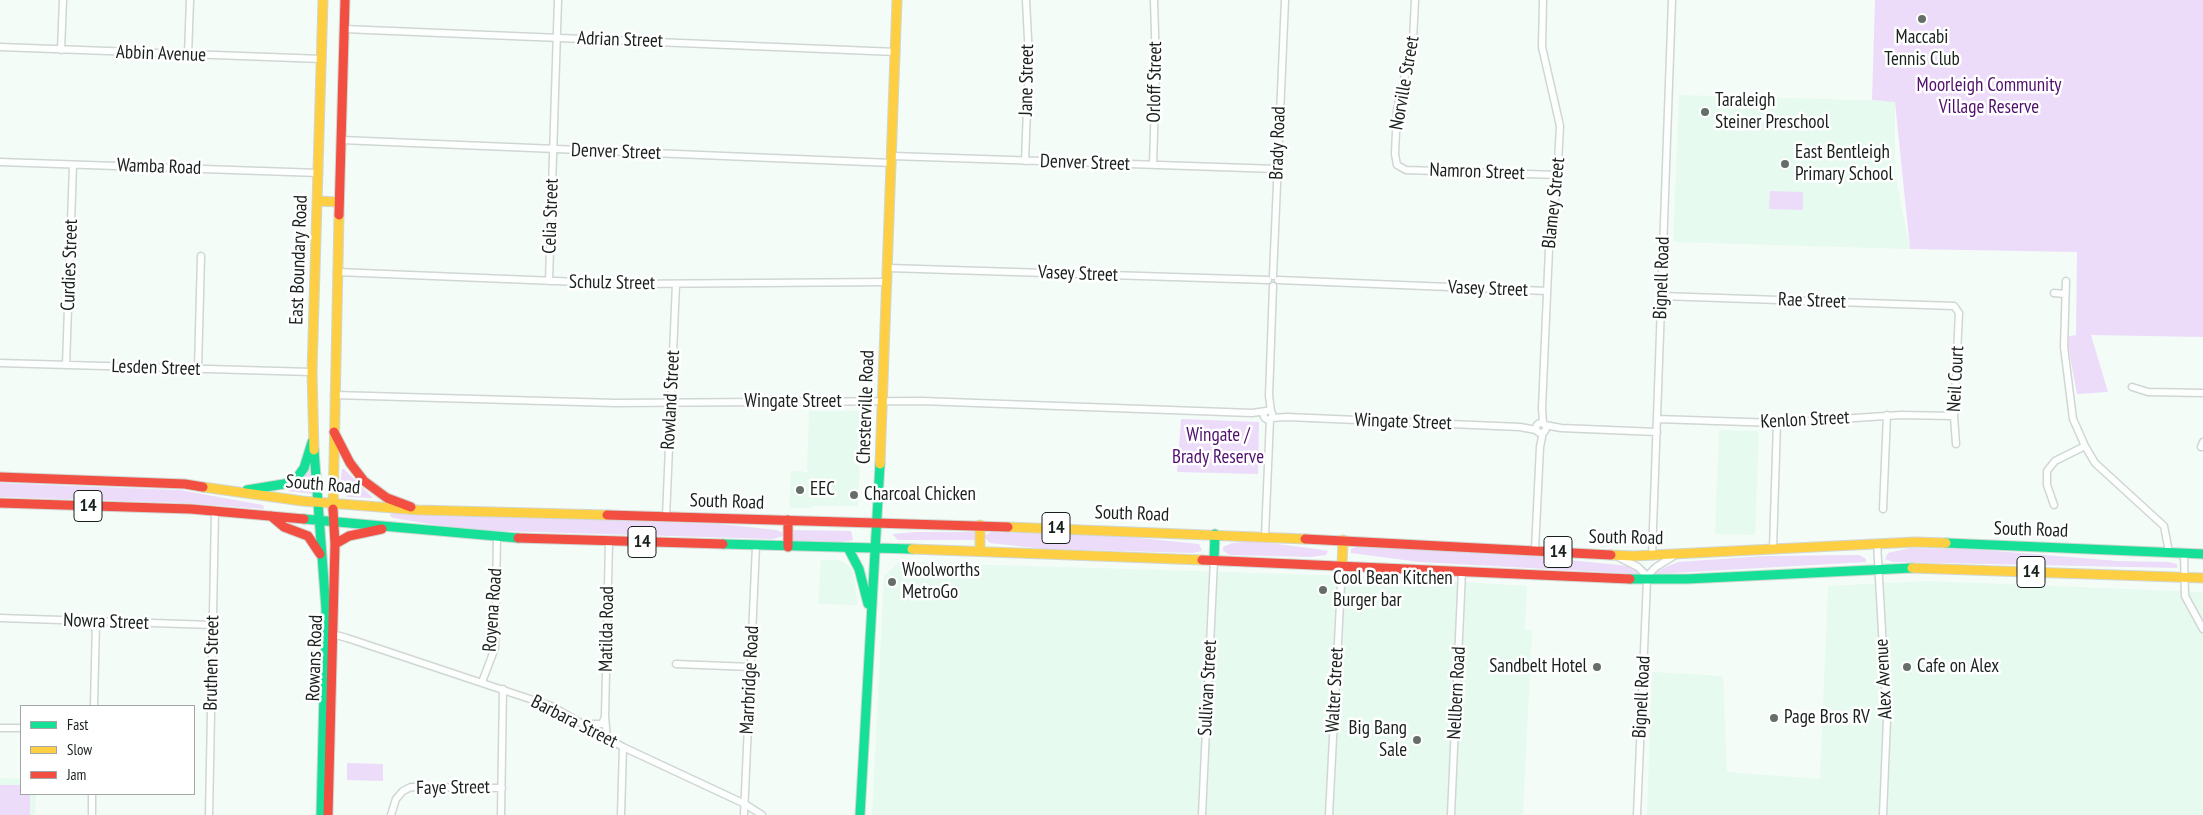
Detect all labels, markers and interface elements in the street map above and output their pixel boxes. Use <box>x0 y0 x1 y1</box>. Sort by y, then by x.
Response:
marker: Maccabi Tennis Club <box>1916 13 1928 25</box>
street label: Adrian Street <box>577 27 663 53</box>
place label: Maccabi Tennis Club <box>1884 27 1960 71</box>
street label: Norville Street <box>1386 34 1424 132</box>
street label: Abbin Avenue <box>116 41 206 67</box>
street label: Orloff Street <box>1143 41 1167 123</box>
street label: Jane Street <box>1015 44 1039 116</box>
park label: Moorleigh Community Village Reserve <box>1917 75 2061 119</box>
place label: Taraleigh Steiner Preschool <box>1715 90 1829 134</box>
street label: Brady Road <box>1265 106 1291 180</box>
marker: Taraleigh Steiner Preschool <box>1699 106 1711 118</box>
street label: Denver Street <box>571 139 661 165</box>
place label: East Bentleigh Primary School <box>1795 142 1893 186</box>
street label: Denver Street <box>1040 150 1130 176</box>
street label: Wamba Road <box>116 154 202 180</box>
street label: Blamey Street <box>1538 156 1570 250</box>
marker: East Bentleigh Primary School <box>1779 158 1791 170</box>
street label: Namron Street <box>1429 159 1525 185</box>
street label: Celia Street <box>538 178 564 254</box>
street label: East Boundary Road <box>285 195 313 325</box>
street label: Curdies Street <box>57 219 83 311</box>
street label: Bignell Road <box>1649 236 1675 320</box>
street label: Vasey Street <box>1038 261 1118 287</box>
street label: Schulz Street <box>569 271 655 295</box>
street label: Vasey Street <box>1448 276 1528 302</box>
street label: Rae Street <box>1778 288 1846 314</box>
street label: Neil Court <box>1943 345 1969 413</box>
street label: Rowland Street <box>657 350 685 450</box>
street label: Chesterville Road <box>853 350 879 464</box>
street label: Lesden Street <box>111 355 201 381</box>
street label: Wingate Street <box>744 391 842 413</box>
street label: Kenlon Street <box>1760 406 1850 434</box>
street label: Wingate Street <box>1354 409 1452 435</box>
park label: Wingate / Brady Reserve <box>1172 425 1264 469</box>
street label: South Road <box>285 470 361 500</box>
place label: EEC <box>810 479 835 501</box>
marker: EEC <box>794 484 806 496</box>
place label: Charcoal Chicken <box>864 484 976 506</box>
street label: South Road <box>689 489 765 515</box>
marker: Charcoal Chicken <box>848 489 860 501</box>
road number: 14 <box>74 491 102 522</box>
street label: South Road <box>1094 501 1170 527</box>
road number: 14 <box>1042 512 1070 544</box>
street label: South Road <box>1993 517 2069 543</box>
road number: 14 <box>628 526 656 558</box>
street label: South Road <box>1589 526 1663 550</box>
road number: 14 <box>1544 536 1572 568</box>
road number: 14 <box>2017 556 2045 588</box>
place label: Woolworths MetroGo <box>902 560 980 604</box>
street label: Royena Road <box>479 567 507 653</box>
place label: Cool Bean Kitchen Burger bar <box>1333 568 1453 612</box>
marker: Woolworths MetroGo <box>886 576 898 588</box>
marker: Cool Bean Kitchen Burger bar <box>1317 584 1329 596</box>
street label: Matilda Road <box>595 586 619 672</box>
street label: Nowra Street <box>63 609 149 635</box>
street label: Rowans Road <box>302 614 328 702</box>
street label: Bruthen Street <box>200 615 224 711</box>
street label: Marrbridge Road <box>736 625 764 735</box>
street label: Alex Avenue <box>1871 638 1897 720</box>
street label: Sullivan Street <box>1194 639 1222 737</box>
street label: Nellbern Road <box>1443 646 1471 740</box>
street label: Walter Street <box>1321 647 1349 733</box>
street label: Bignell Road <box>1628 655 1656 739</box>
place label: Sandbelt Hotel <box>1489 656 1587 678</box>
place label: Cafe on Alex <box>1917 656 1999 678</box>
marker: Sandbelt Hotel <box>1591 661 1603 673</box>
marker: Cafe on Alex <box>1901 661 1913 673</box>
street label: Barbara Street <box>527 691 621 753</box>
legend <box>20 705 195 795</box>
place label: Page Bros RV <box>1784 707 1870 729</box>
marker: Page Bros RV <box>1768 712 1780 724</box>
text: Fast <box>67 715 88 734</box>
place label: Big Bang Sale <box>1349 718 1407 762</box>
marker: Big Bang Sale <box>1411 734 1423 746</box>
text: Slow <box>67 740 92 759</box>
text: Jam <box>67 765 86 784</box>
street label: Faye Street <box>416 776 490 800</box>

